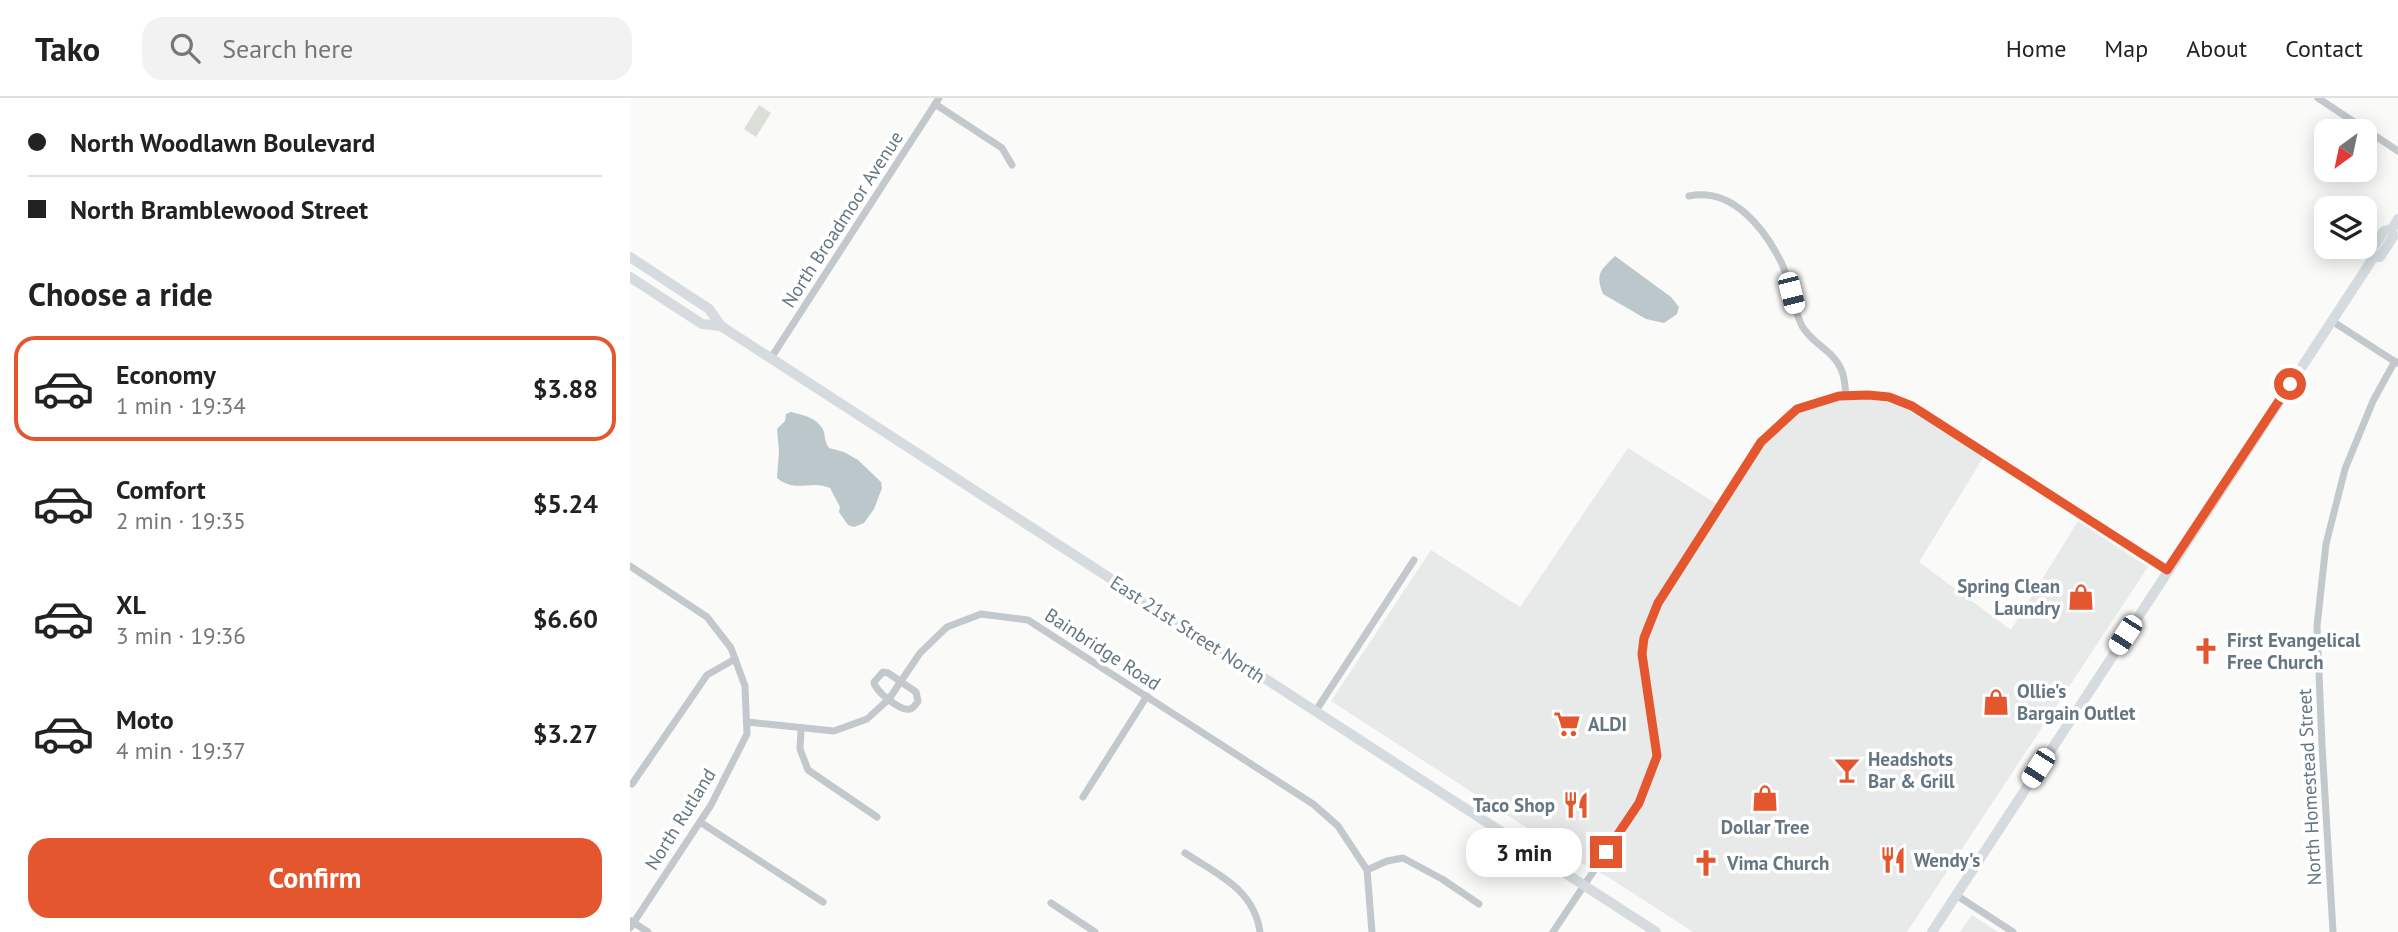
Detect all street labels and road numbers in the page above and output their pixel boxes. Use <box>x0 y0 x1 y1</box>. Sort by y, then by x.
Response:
street label: North Broadmoor Avenue <box>776 126 908 312</box>
street label: East 21st Street North <box>1106 570 1270 688</box>
street label: Bainbridge Road <box>1041 603 1165 695</box>
street label: North Homestead Street <box>2292 687 2326 886</box>
street label: North Rutland <box>639 764 721 874</box>

